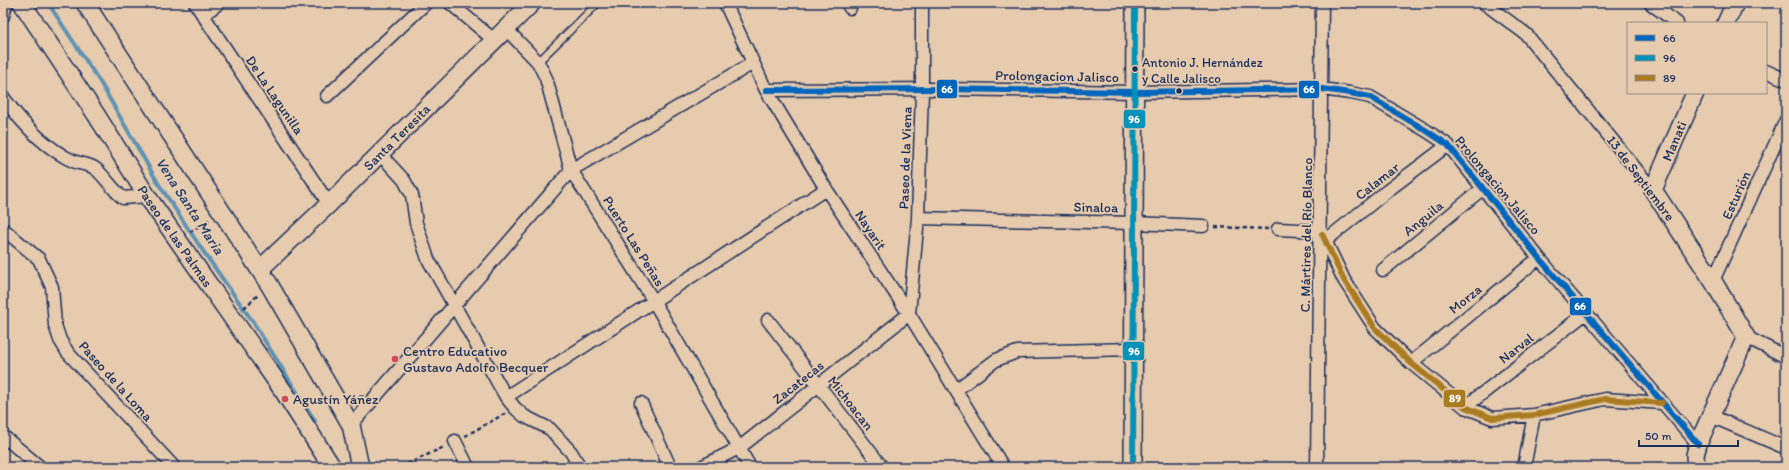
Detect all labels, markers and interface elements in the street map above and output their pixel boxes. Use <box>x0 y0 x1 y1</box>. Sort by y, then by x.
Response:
legend <box>1627 22 1767 94</box>
text: 66 <box>1663 31 1676 45</box>
text: 96 <box>1663 51 1676 65</box>
street label: De La Lagunilla <box>242 53 308 139</box>
place label: Antonio J. Hernández y Calle Jalisco <box>1142 55 1263 86</box>
marker: Antonio J. Hernández y Calle Jalisco <box>1130 64 1140 74</box>
street label: Prolongacion Jalisco <box>995 67 1119 86</box>
text: 89 <box>1663 71 1676 85</box>
line badge: 66 <box>936 79 958 99</box>
line badge: 66 <box>1298 80 1320 99</box>
text: 66 <box>941 83 953 96</box>
text: 66 <box>1303 83 1315 96</box>
unlabelled marker <box>1174 86 1184 96</box>
street label: Santa Teresita <box>360 100 435 174</box>
street label: Paseo de la Viena <box>895 106 916 210</box>
line badge: 96 <box>1123 109 1146 129</box>
text: 96 <box>1128 113 1140 126</box>
street label: Manati <box>1658 119 1690 164</box>
street label: Prolongacion Jalisco <box>1451 132 1544 238</box>
street label: 13 de Septiembre <box>1603 132 1679 225</box>
water label: Vena Santa Maria <box>152 154 228 258</box>
street label: C. Mártires del Río Blanco <box>1297 158 1316 312</box>
street label: Calamar <box>1352 159 1403 204</box>
street label: Esturión <box>1718 168 1755 222</box>
street label: Paseo de las Palmas <box>134 182 216 291</box>
street label: Puerto Las Peñas <box>599 193 668 290</box>
street label: Anguila <box>1400 197 1447 240</box>
street label: Sinaloa <box>1074 199 1119 216</box>
street label: Nayarit <box>851 207 890 253</box>
street label: Morza <box>1446 281 1485 318</box>
line badge: 66 <box>1569 297 1592 316</box>
text: 66 <box>1574 300 1586 313</box>
street label: Narval <box>1495 329 1537 367</box>
street label: Paseo de la Loma <box>75 338 157 426</box>
line badge: 96 <box>1122 341 1145 361</box>
place label: Centro Educativo Gustavo Adolfo Becquer <box>403 343 549 376</box>
text: 96 <box>1128 345 1140 358</box>
marker: Centro Educativo Gustavo Adolfo Becquer <box>390 354 400 364</box>
street label: Zacatecas <box>769 357 827 408</box>
street label: Michoacan <box>824 373 877 434</box>
line badge: 89 <box>1443 389 1466 408</box>
place label: Agustín Yáñez <box>293 391 379 408</box>
text: 89 <box>1449 392 1461 405</box>
marker: Agustín Yáñez <box>280 394 290 404</box>
scale bar <box>1639 422 1738 448</box>
text: 50 m <box>1645 429 1671 443</box>

